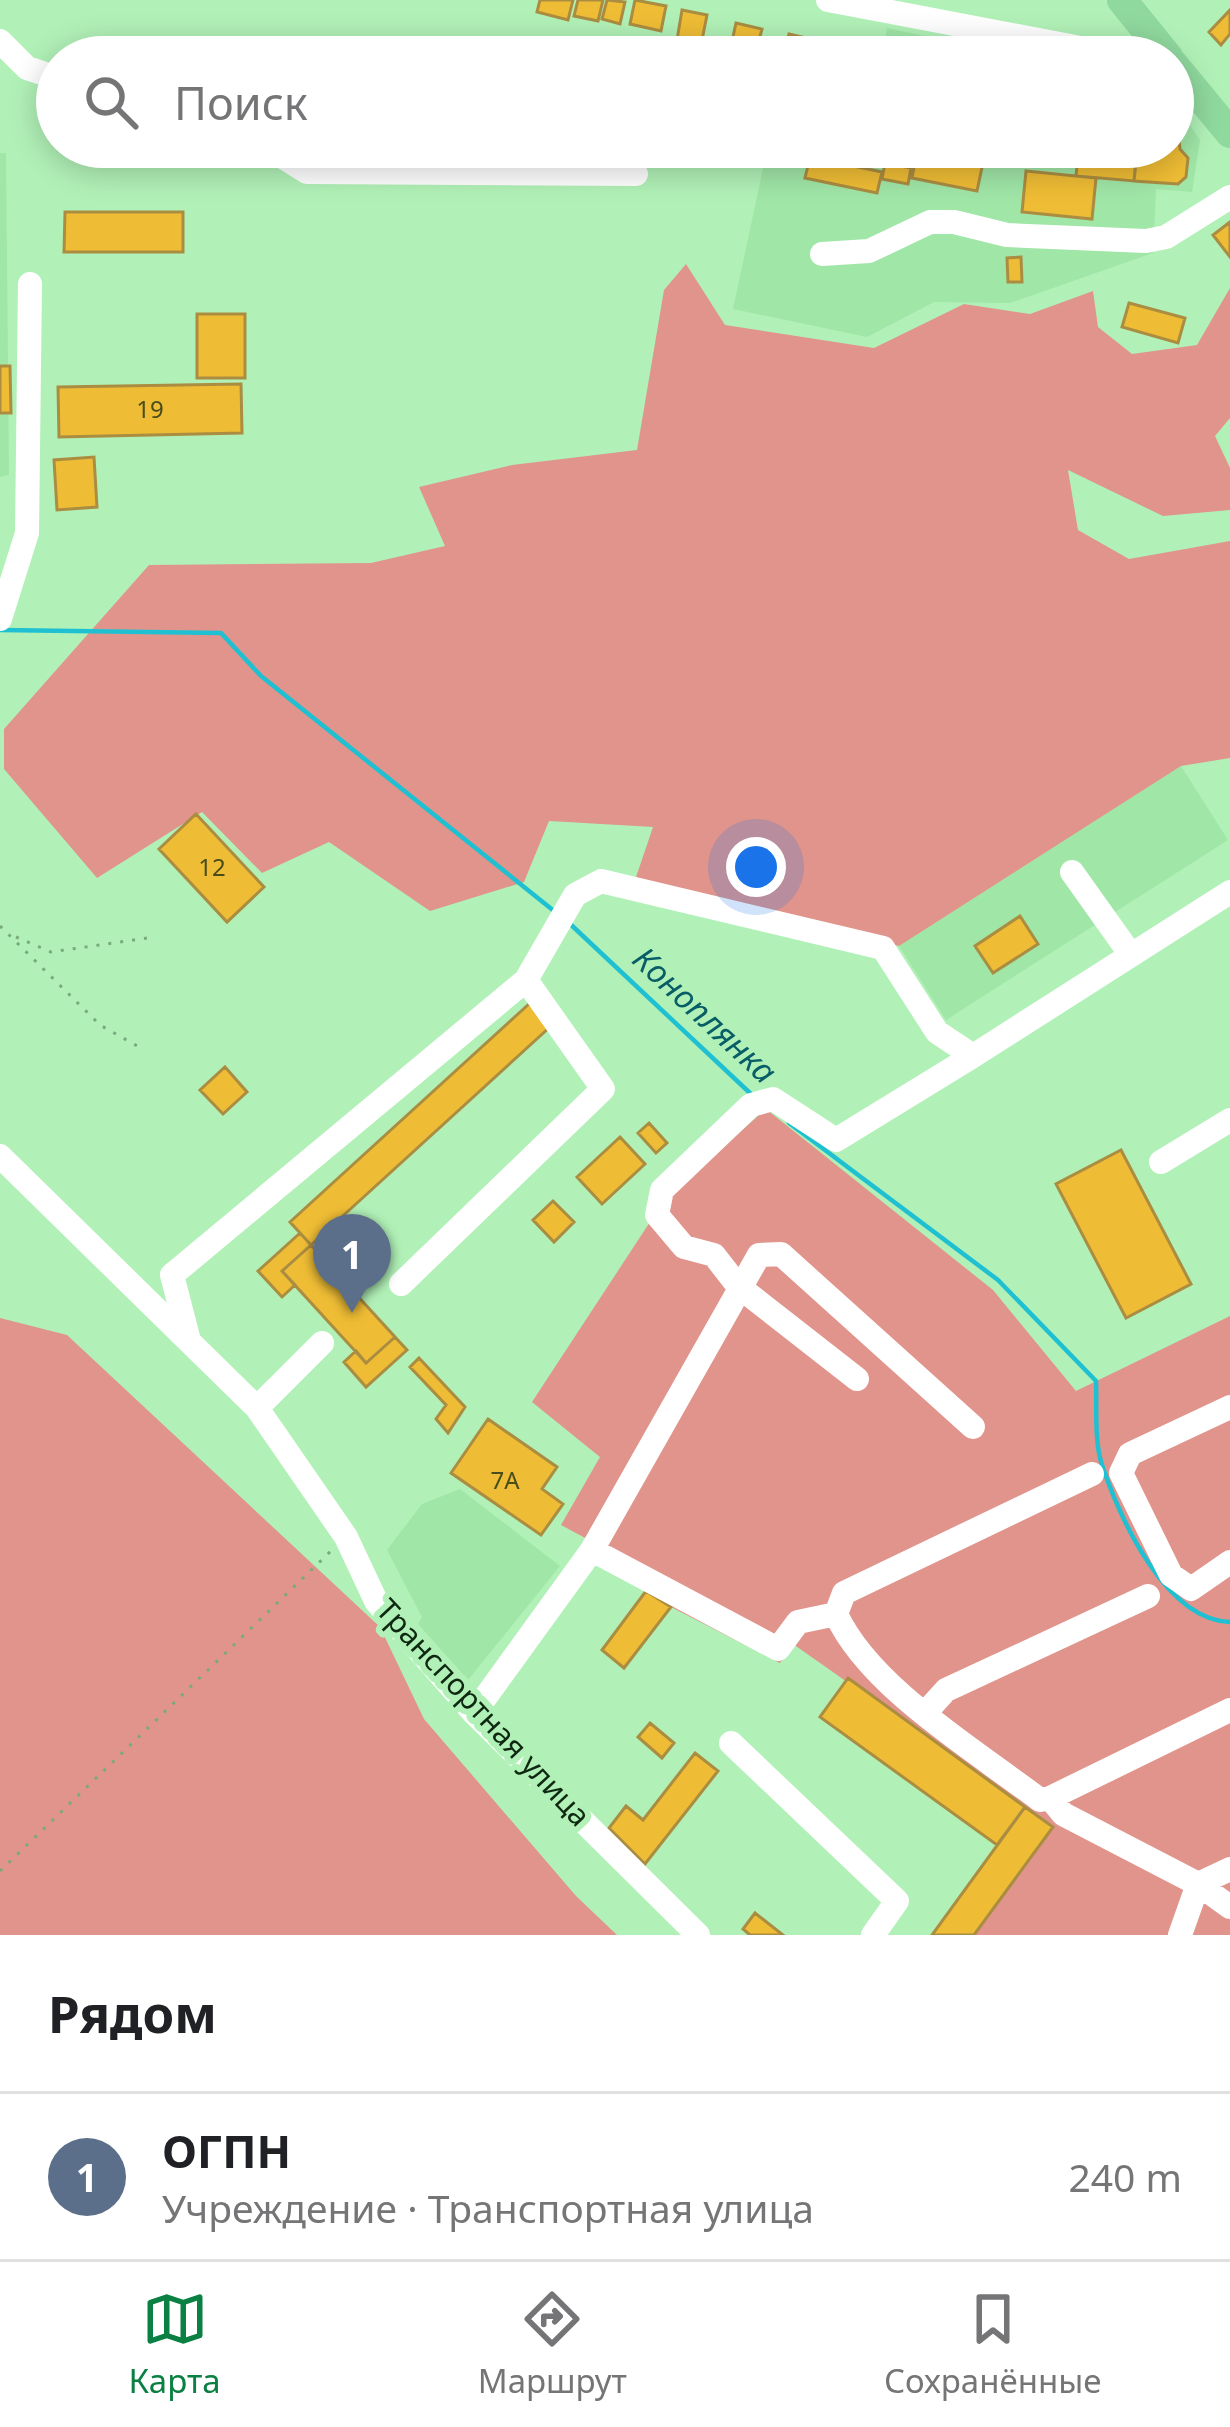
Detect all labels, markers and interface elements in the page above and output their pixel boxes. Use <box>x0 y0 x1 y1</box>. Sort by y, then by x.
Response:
search box <box>36 36 1194 168</box>
icon: search <box>78 69 144 135</box>
text: Поиск <box>174 72 308 133</box>
house number: 19 <box>136 392 164 425</box>
your location <box>726 837 786 897</box>
house number: 12 <box>198 850 226 883</box>
water label: Коноплянка <box>624 936 787 1093</box>
pin: 1 <box>313 1214 391 1313</box>
house number: 7А <box>490 1463 520 1496</box>
street label: Транспортная улица <box>368 1589 600 1835</box>
text: Рядом <box>48 1978 217 2048</box>
text: ОГПН <box>162 2120 291 2181</box>
text: 1 <box>76 2150 98 2203</box>
text: 240 m <box>1068 2150 1182 2203</box>
text: Учреждение · Транспортная улица <box>162 2181 814 2234</box>
tab: Карта <box>129 2286 221 2403</box>
tab: Маршрут <box>478 2286 627 2403</box>
tab: Сохранённые <box>884 2286 1101 2403</box>

